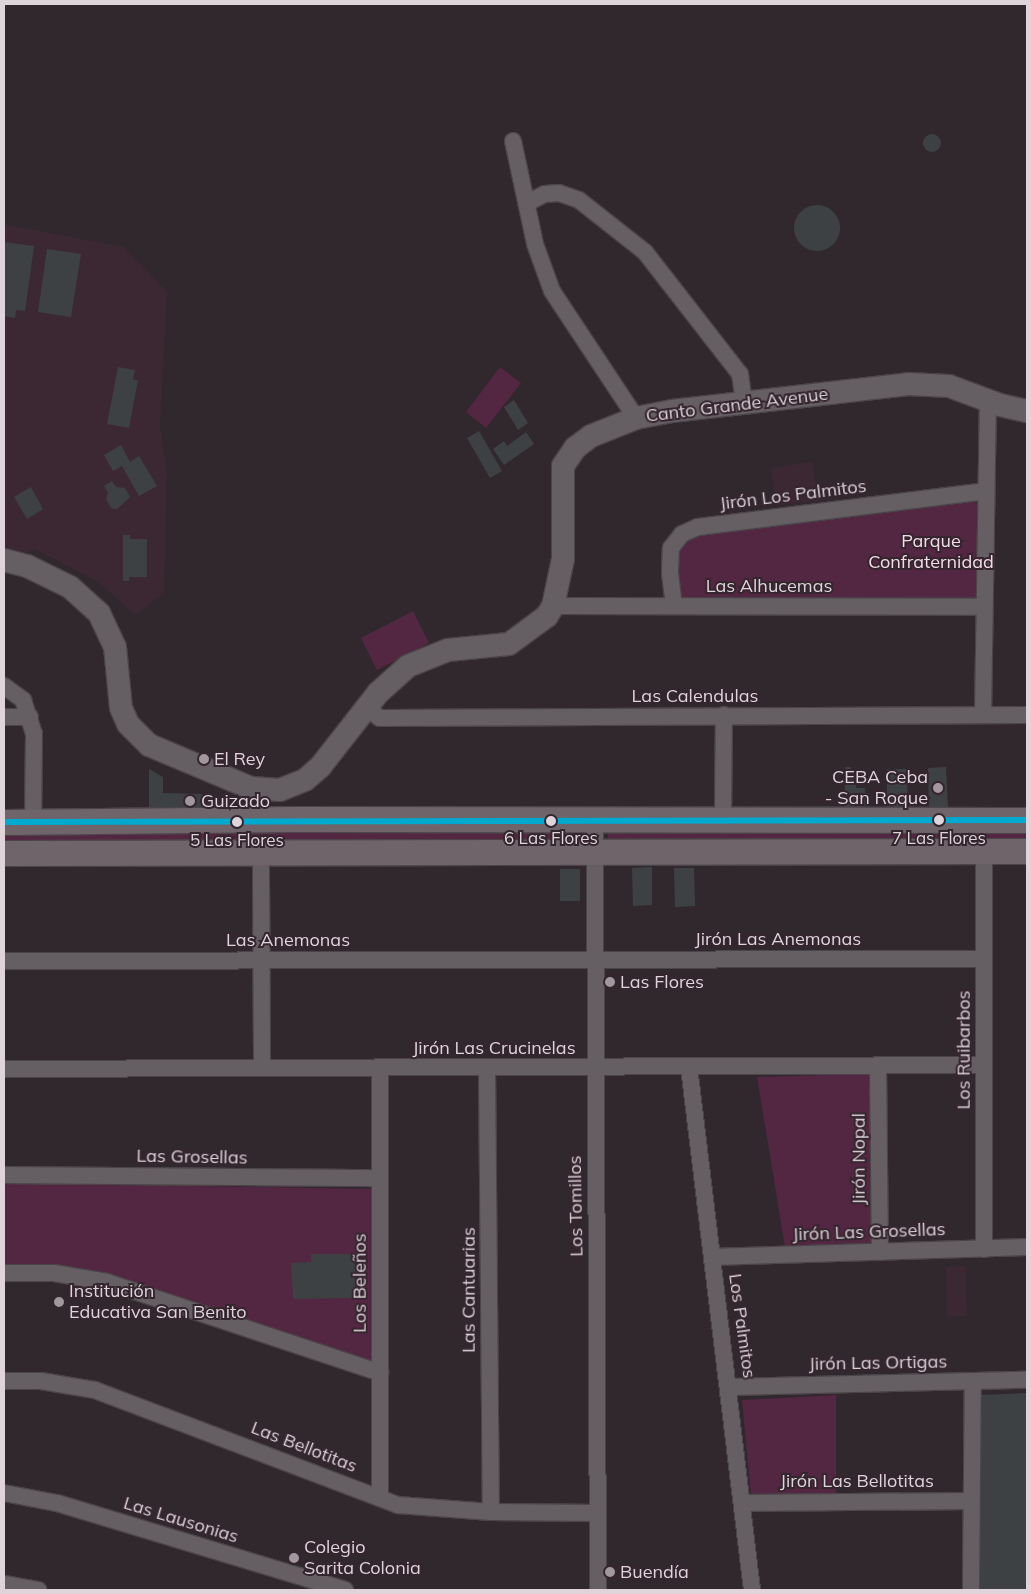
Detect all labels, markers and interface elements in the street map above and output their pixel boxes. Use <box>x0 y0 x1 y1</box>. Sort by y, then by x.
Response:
street label: Canto Grande Avenue <box>645 383 829 427</box>
street label: Jirón Los Palmitos <box>718 475 868 515</box>
park label: Parque Confraternidad <box>868 531 994 574</box>
street label: Las Alhucemas <box>706 575 832 597</box>
street label: Las Calendulas <box>632 685 758 707</box>
place label: El Rey <box>214 748 265 770</box>
marker: El Rey <box>198 753 210 765</box>
place label: CEBA Ceba - San Roque <box>825 767 928 810</box>
marker: CEBA Ceba - San Roque <box>932 782 944 794</box>
place label: Guizado <box>201 790 270 812</box>
marker: Guizado <box>183 794 197 808</box>
marker: 7 Las Flores <box>934 815 944 825</box>
marker: 6 Las Flores <box>546 816 556 826</box>
marker: 5 Las Flores <box>232 817 242 827</box>
place label: 6 Las Flores <box>504 828 598 848</box>
place label: 7 Las Flores <box>892 828 986 848</box>
place label: 5 Las Flores <box>190 830 284 850</box>
street label: Jirón Las Anemonas <box>695 928 861 950</box>
street label: Las Anemonas <box>226 929 350 951</box>
place label: Las Flores <box>620 971 704 993</box>
marker: Las Flores <box>604 976 616 988</box>
street label: Los Ruibarbos <box>953 991 975 1109</box>
street label: Jirón Las Crucinelas <box>412 1037 576 1059</box>
street label: Jirón Nopal <box>848 1113 870 1205</box>
street label: Las Grosellas <box>136 1145 248 1169</box>
street label: Los Tomillos <box>564 1155 588 1257</box>
street label: Jirón Las Grosellas <box>792 1219 946 1245</box>
street label: Las Cantuarias <box>458 1227 480 1353</box>
street label: Los Beleños <box>349 1233 371 1333</box>
street label: Los Palmitos <box>724 1272 760 1380</box>
place label: Institución Educativa San Benito <box>69 1281 246 1324</box>
marker: Institución Educativa San Benito <box>53 1296 65 1308</box>
street label: Jirón Las Ortigas <box>809 1351 947 1375</box>
street label: Las Bellotitas <box>248 1417 360 1477</box>
street label: Jirón Las Bellotitas <box>780 1470 934 1492</box>
street label: Las Lausonias <box>121 1492 241 1548</box>
place label: Colegio Sarita Colonia <box>304 1537 421 1580</box>
marker: Colegio Sarita Colonia <box>288 1552 300 1564</box>
place label: Buendía <box>620 1561 689 1583</box>
marker: Buendía <box>604 1566 616 1578</box>

